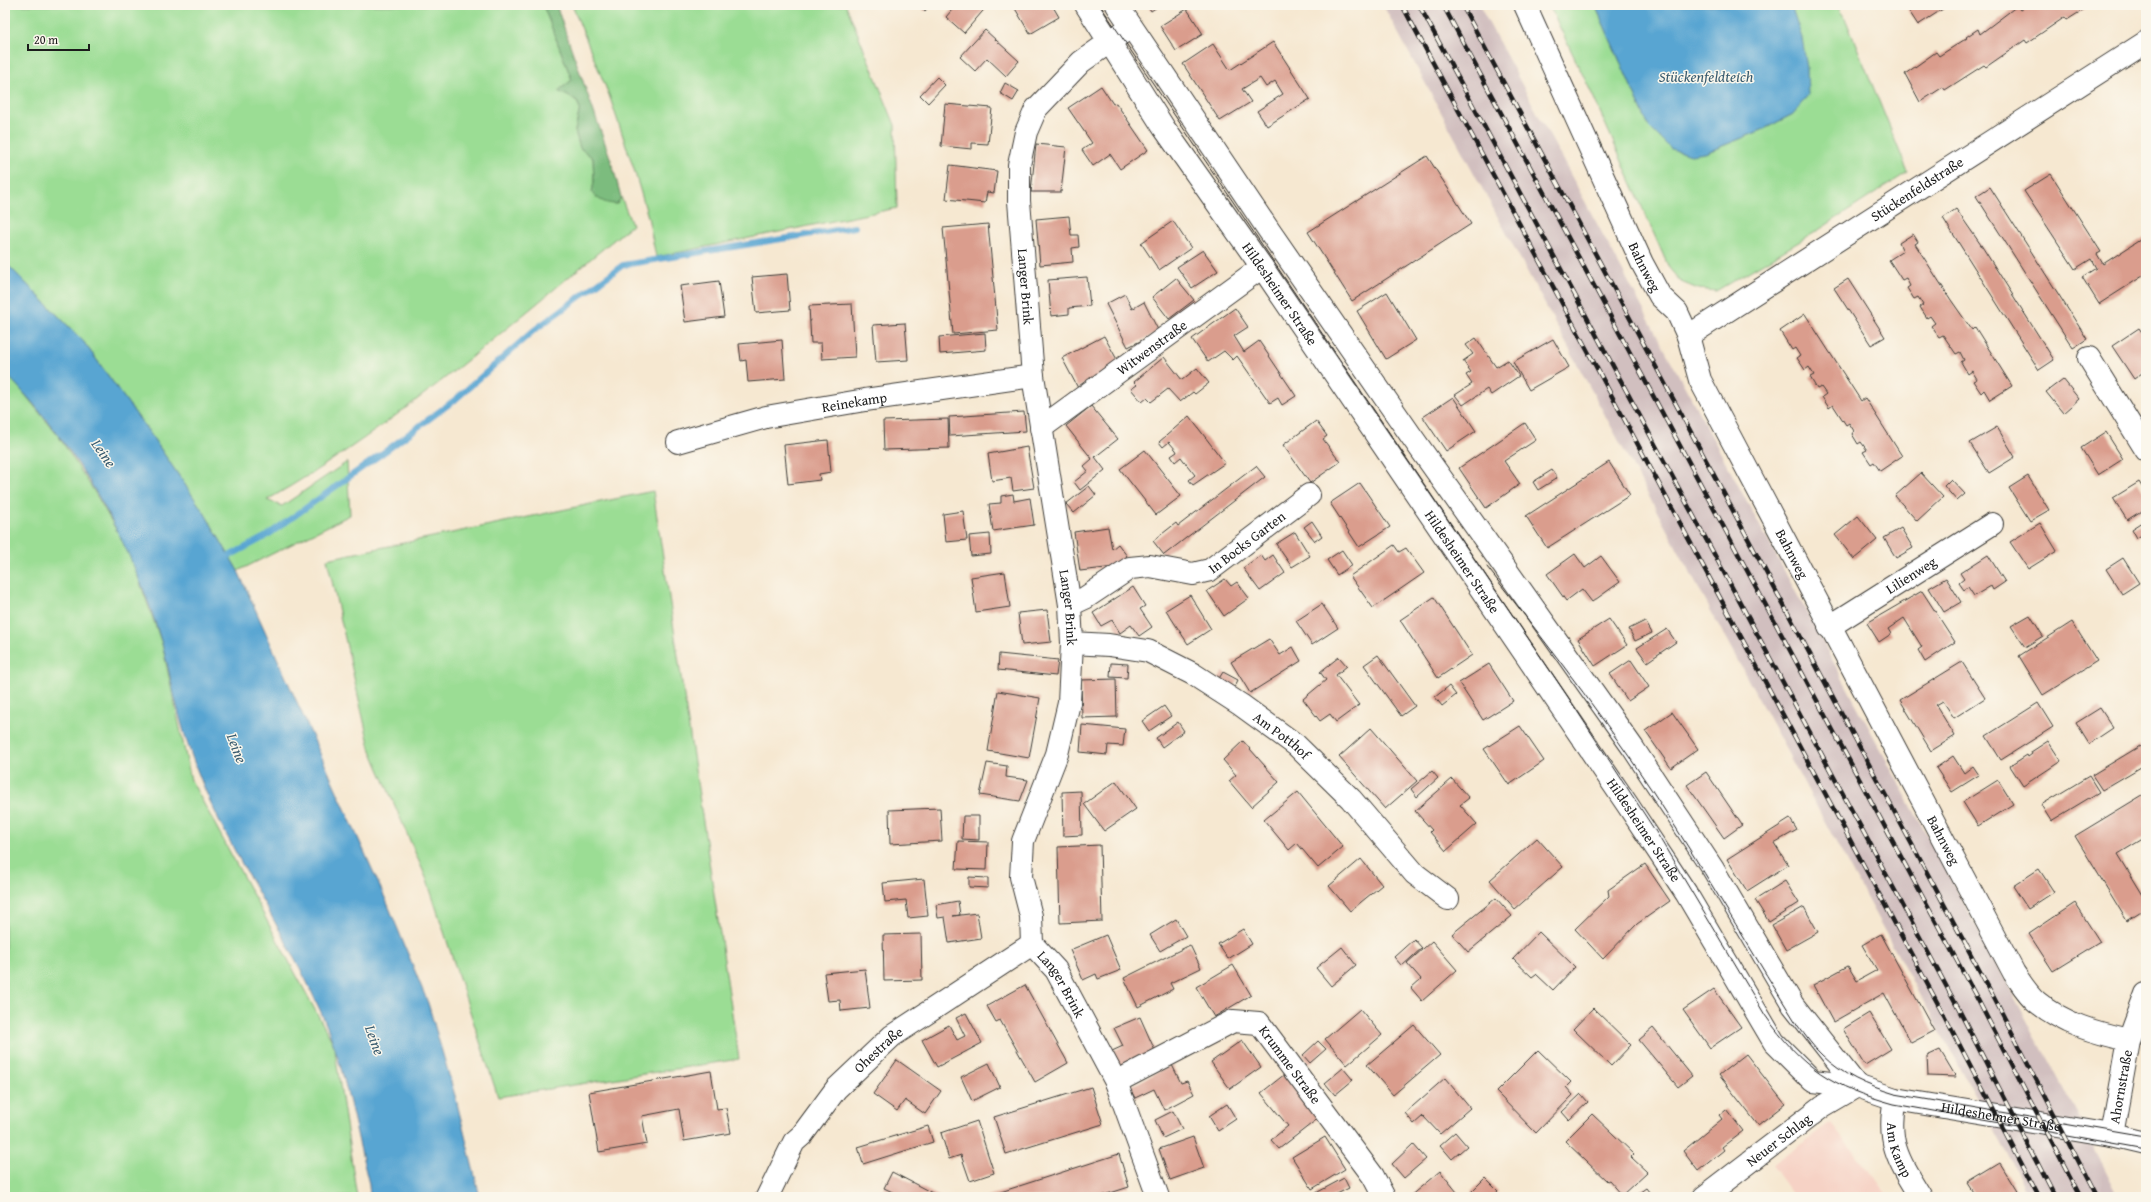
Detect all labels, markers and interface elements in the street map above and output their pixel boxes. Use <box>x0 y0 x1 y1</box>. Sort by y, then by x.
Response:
scale bar <box>28 26 89 52</box>
text: 20 m <box>34 31 58 48</box>
water label: Stückenfeldteich <box>1659 66 1754 87</box>
street label: Stückenfeldstraße <box>1867 152 1968 226</box>
street label: Hildesheimer Straße <box>1238 238 1323 350</box>
street label: Bahnweg <box>1624 239 1666 295</box>
street label: Langer Brink <box>1013 248 1039 326</box>
street label: Witwenstraße <box>1113 315 1191 380</box>
street label: Reinekamp <box>820 387 889 417</box>
water label: Leine <box>86 434 121 471</box>
street label: In Bocks Garten <box>1204 506 1290 578</box>
street label: Hildesheimer Straße <box>1420 506 1505 618</box>
street label: Bahnweg <box>1771 526 1813 582</box>
street label: Lilienweg <box>1882 552 1940 599</box>
street label: Langer Brink <box>1054 568 1082 647</box>
street label: Am Potthof <box>1249 707 1316 765</box>
water label: Leine <box>221 729 252 766</box>
street label: Hildesheimer Straße <box>1602 774 1686 886</box>
street label: Bahnweg <box>1922 812 1965 869</box>
street label: Langer Brink <box>1033 946 1090 1022</box>
water label: Leine <box>360 1021 390 1058</box>
street label: Ohestraße <box>849 1021 907 1077</box>
street label: Krumme Straße <box>1254 1021 1326 1108</box>
street label: Ahornstraße <box>2104 1048 2137 1125</box>
street label: Hildesheimer Straße <box>1940 1097 2063 1136</box>
street label: Neuer Schlag <box>1742 1109 1815 1171</box>
street label: Am Kamp <box>1882 1122 1917 1181</box>

